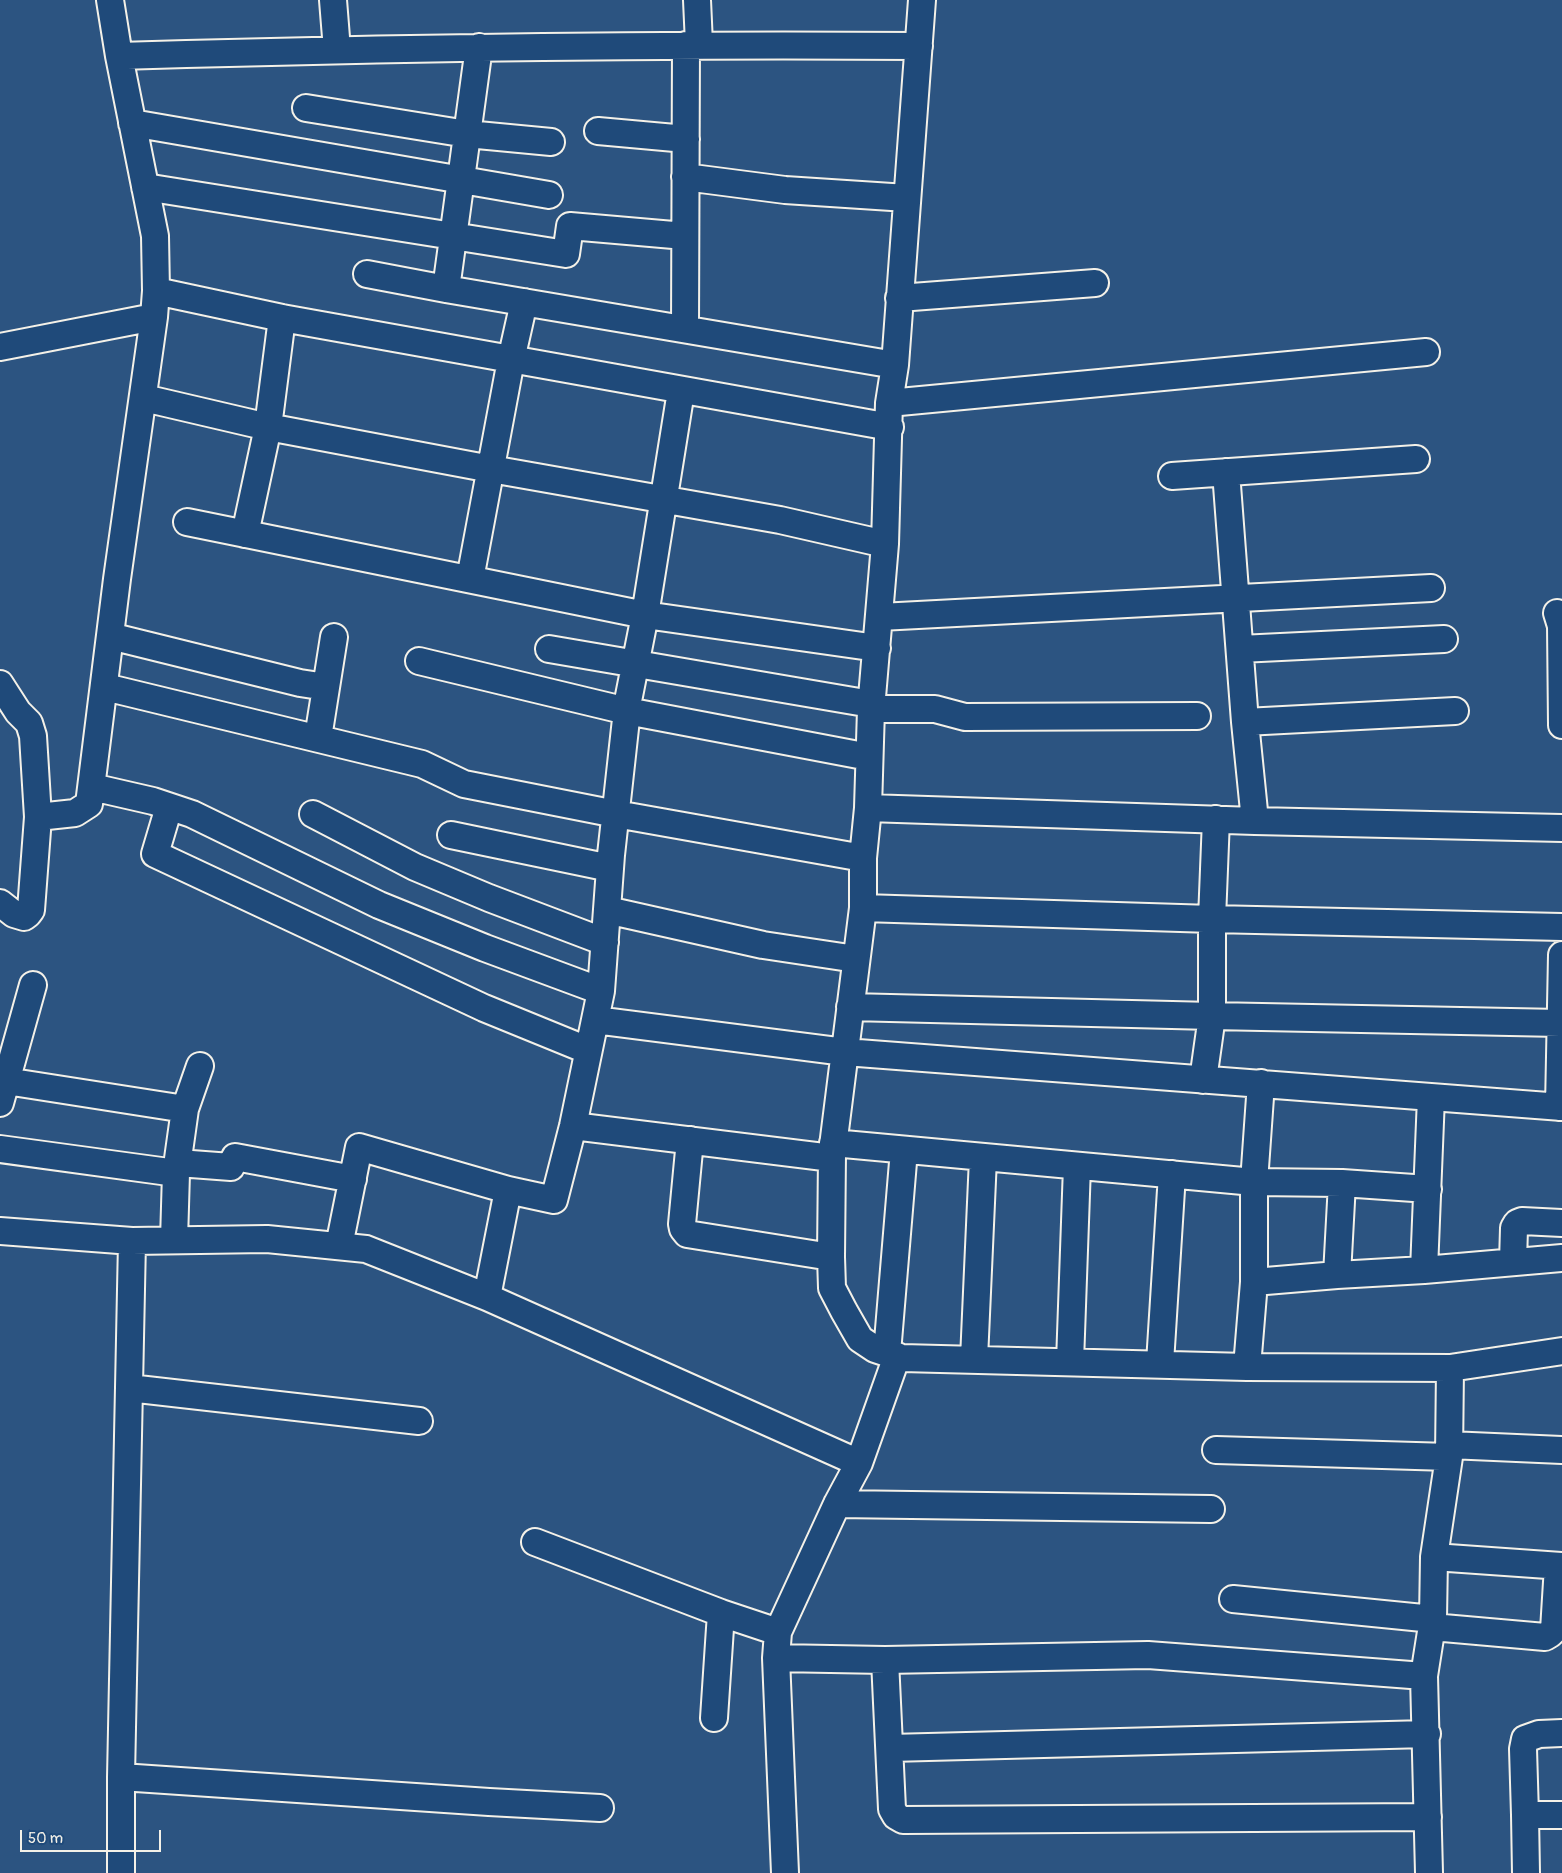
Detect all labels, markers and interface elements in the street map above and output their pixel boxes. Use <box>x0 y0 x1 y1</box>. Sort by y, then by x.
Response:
scale bar <box>22 1820 164 1852</box>
text: 50 m <box>28 1829 63 1848</box>

